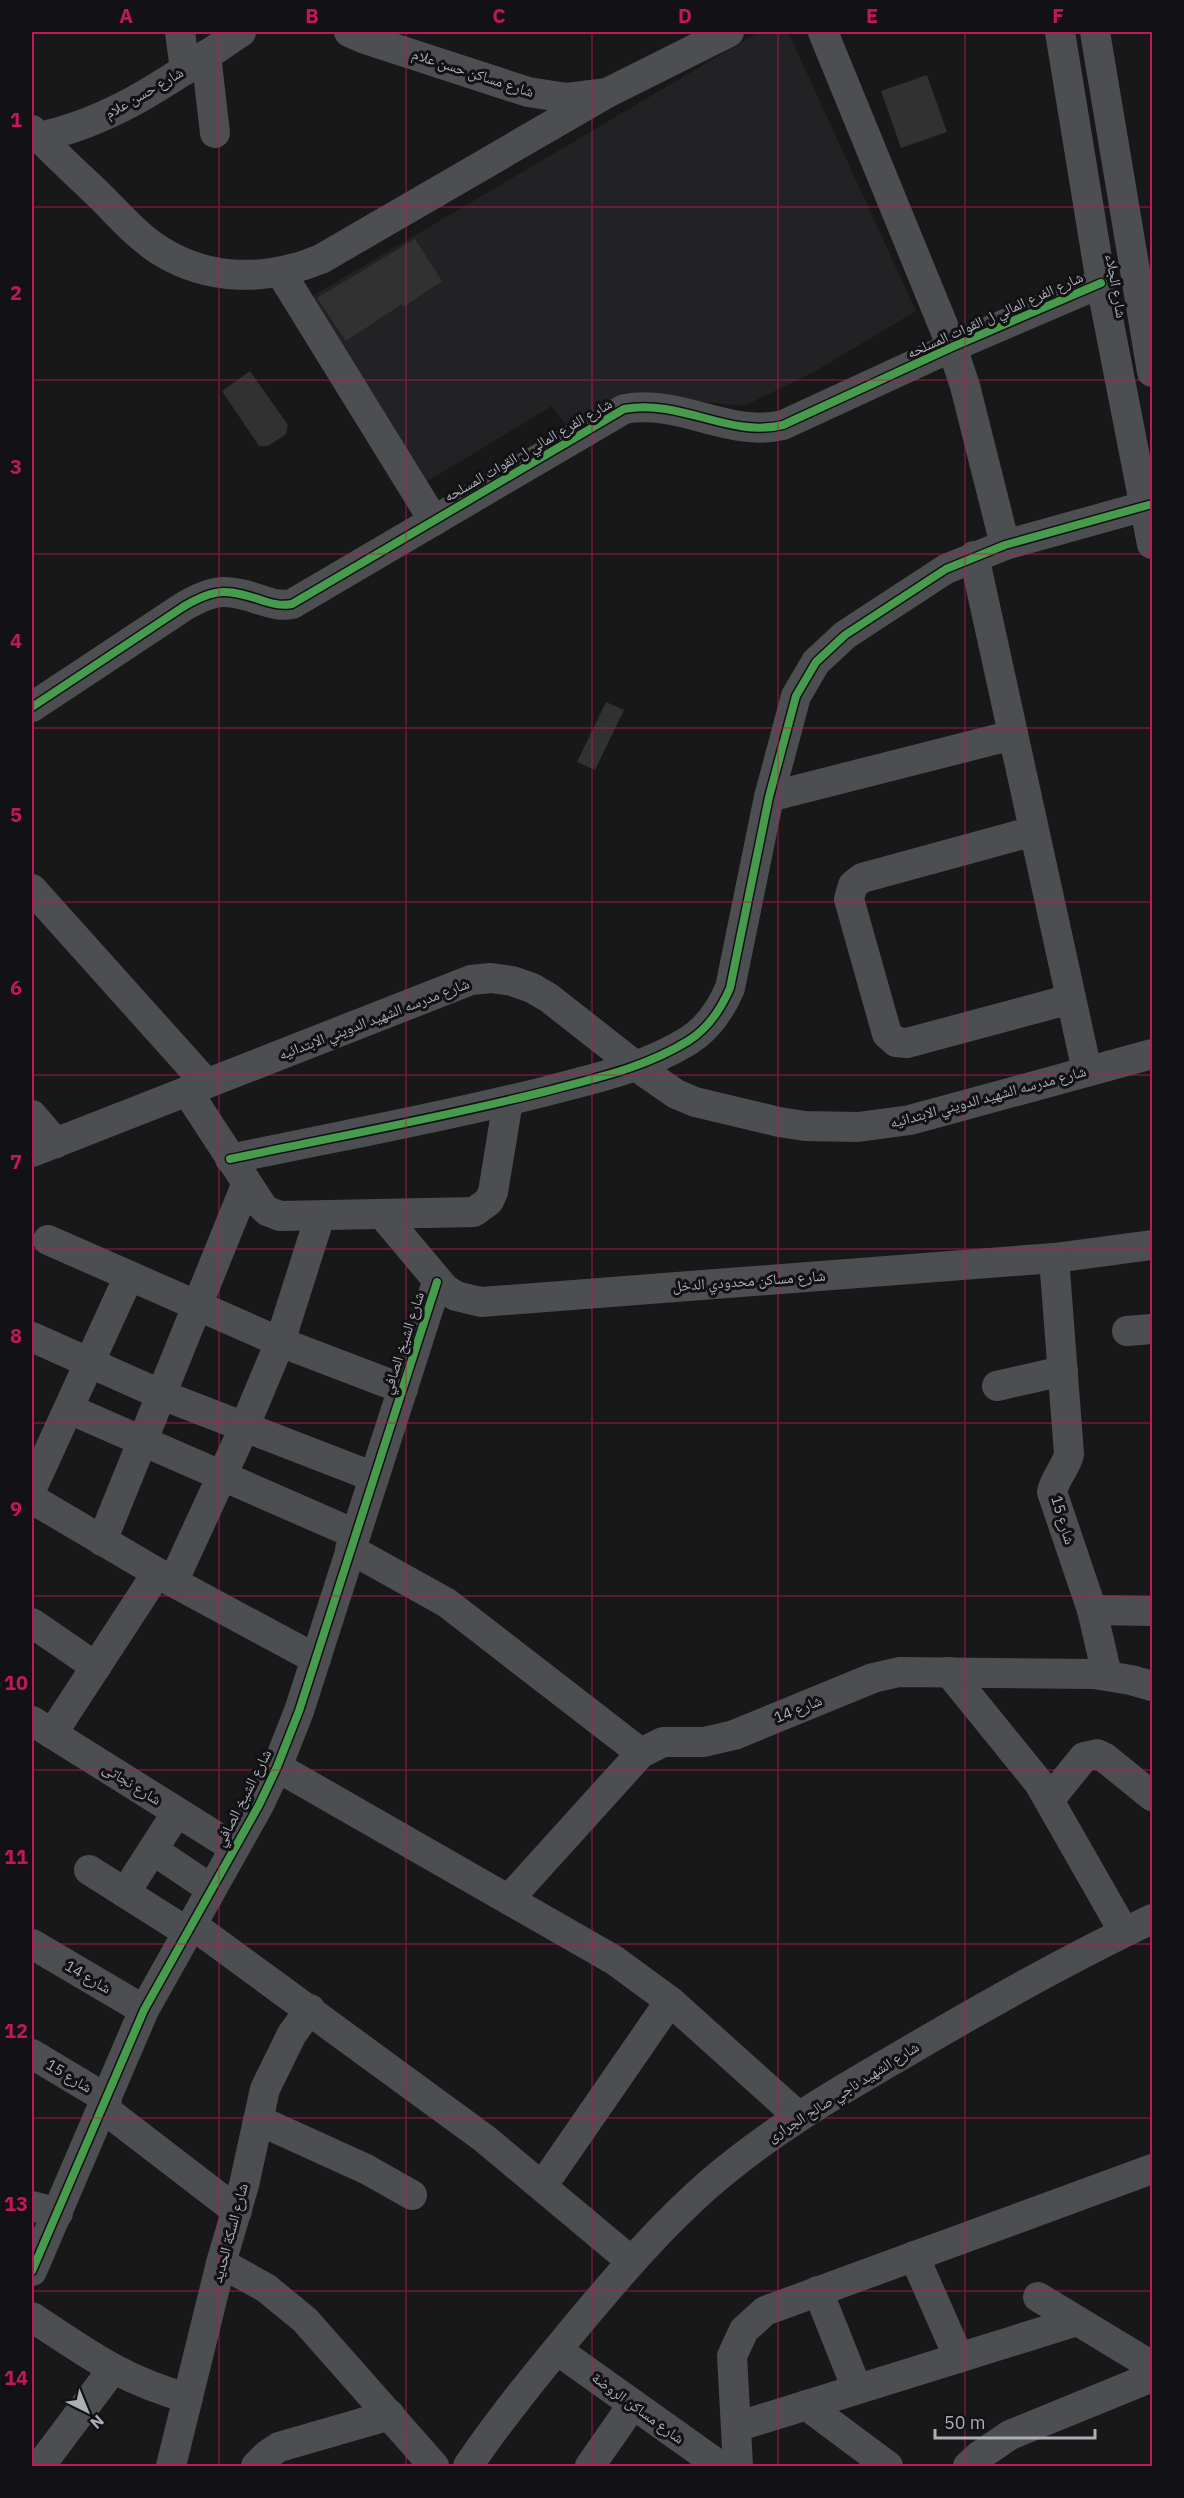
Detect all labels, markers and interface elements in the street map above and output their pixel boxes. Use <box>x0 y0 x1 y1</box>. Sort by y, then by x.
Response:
text: A <box>119 2 133 29</box>
text: B <box>305 2 319 29</box>
text: C <box>492 2 506 29</box>
text: D <box>678 2 692 29</box>
text: E <box>866 2 878 29</box>
text: F <box>1052 2 1064 29</box>
street label: شارع مساكن حسن علام <box>409 44 537 102</box>
street label: شارع حسن علام <box>101 62 187 124</box>
text: 1 <box>10 106 22 133</box>
street label: شارع الجلاء <box>1101 252 1131 320</box>
street label: شارع الفرع المالي ل القوات المسلحه <box>904 267 1087 365</box>
text: 2 <box>10 279 22 306</box>
street label: شارع الفرع المالي ل القوات المسلحه <box>440 394 617 508</box>
text: 3 <box>10 453 22 480</box>
text: 4 <box>10 627 22 654</box>
text: 5 <box>10 801 22 828</box>
street label: شارع مدرسه الشهيد الدويني الابتدائيه <box>276 973 473 1066</box>
text: 6 <box>10 974 22 1001</box>
street label: شارع مدرسه الشهيد الدويني الابتدائيه <box>888 1061 1089 1135</box>
text: 7 <box>10 1148 22 1175</box>
street label: شارع مساكن محدودي الدخل <box>672 1266 826 1298</box>
street label: شارع الشيخ الصافي <box>377 1289 431 1397</box>
text: 8 <box>10 1322 22 1349</box>
street label: شارع 15 <box>1046 1493 1080 1547</box>
text: 9 <box>10 1495 22 1522</box>
text: 10 <box>4 1669 28 1696</box>
street label: شارع 14 <box>771 1690 825 1728</box>
street label: شارع الشيخ الصافي <box>210 1746 278 1851</box>
street label: شارع نجاتى <box>99 1758 165 1810</box>
text: 11 <box>4 1843 28 1870</box>
street label: شارع 14 <box>61 1956 115 1998</box>
text: 12 <box>4 2017 28 2044</box>
street label: شارع الشهيد ناجي صالح الجرارى <box>763 2037 924 2149</box>
street label: شارع 15 <box>42 2055 96 2098</box>
street label: شارع السكة الحديد <box>207 2181 253 2285</box>
text: 13 <box>4 2190 28 2217</box>
text: 14 <box>4 2364 28 2391</box>
street label: شارع مساكن الروضة <box>588 2368 688 2448</box>
north arrow <box>57 2381 117 2441</box>
scale bar <box>935 2402 1096 2440</box>
text: N <box>86 2411 108 2433</box>
text: 50 m <box>944 2411 986 2434</box>

